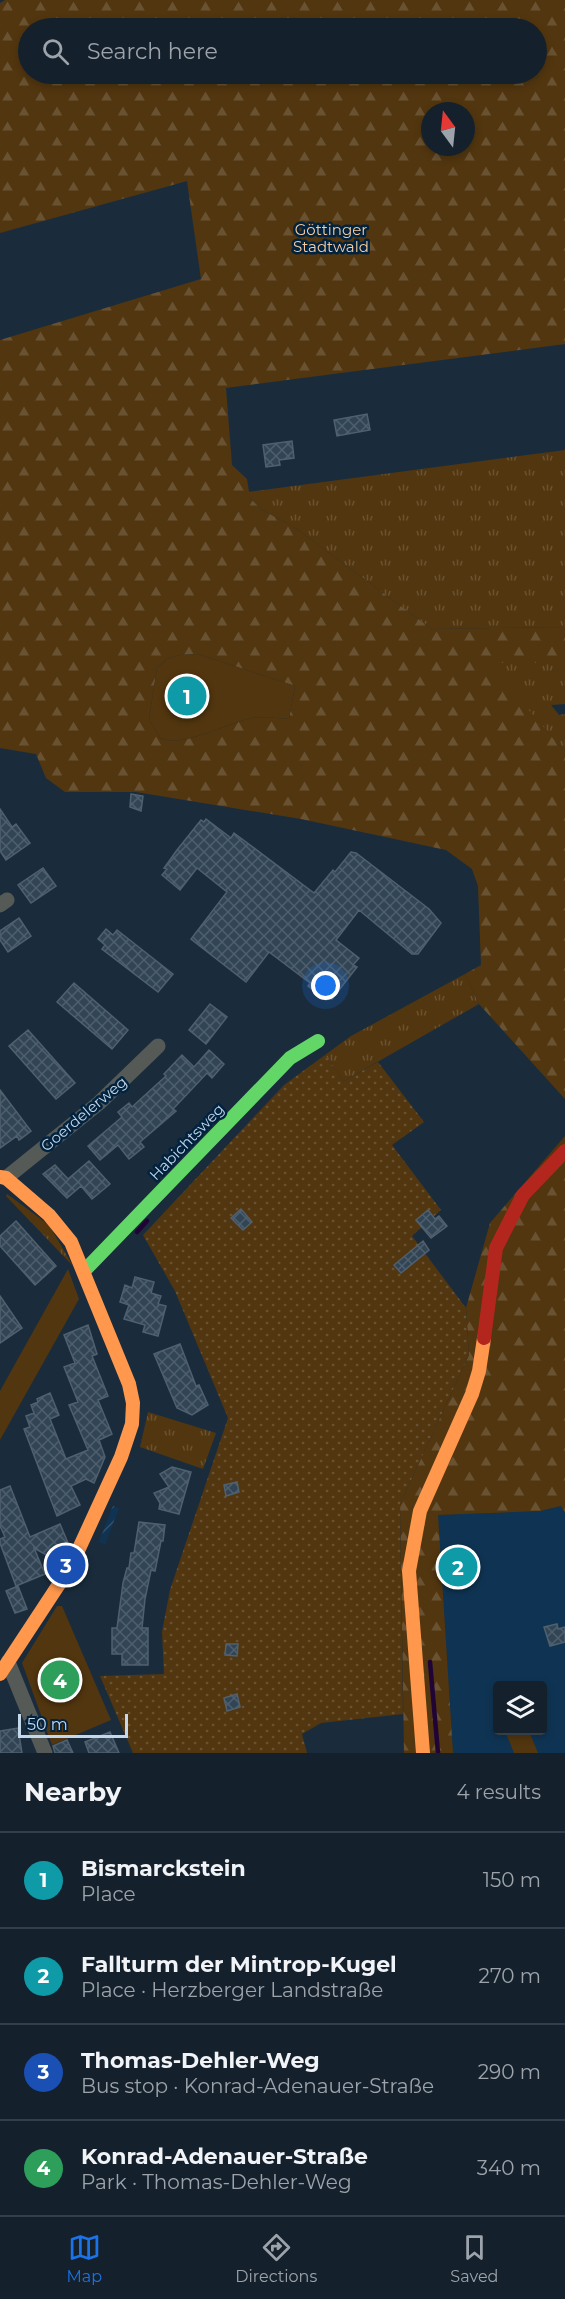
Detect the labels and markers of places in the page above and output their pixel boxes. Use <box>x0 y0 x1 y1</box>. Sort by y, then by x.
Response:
pin: 1 <box>168 674 207 718</box>
pin: 3 <box>46 1542 86 1588</box>
pin: 2 <box>438 1544 478 1590</box>
pin: 4 <box>40 1658 80 1702</box>

